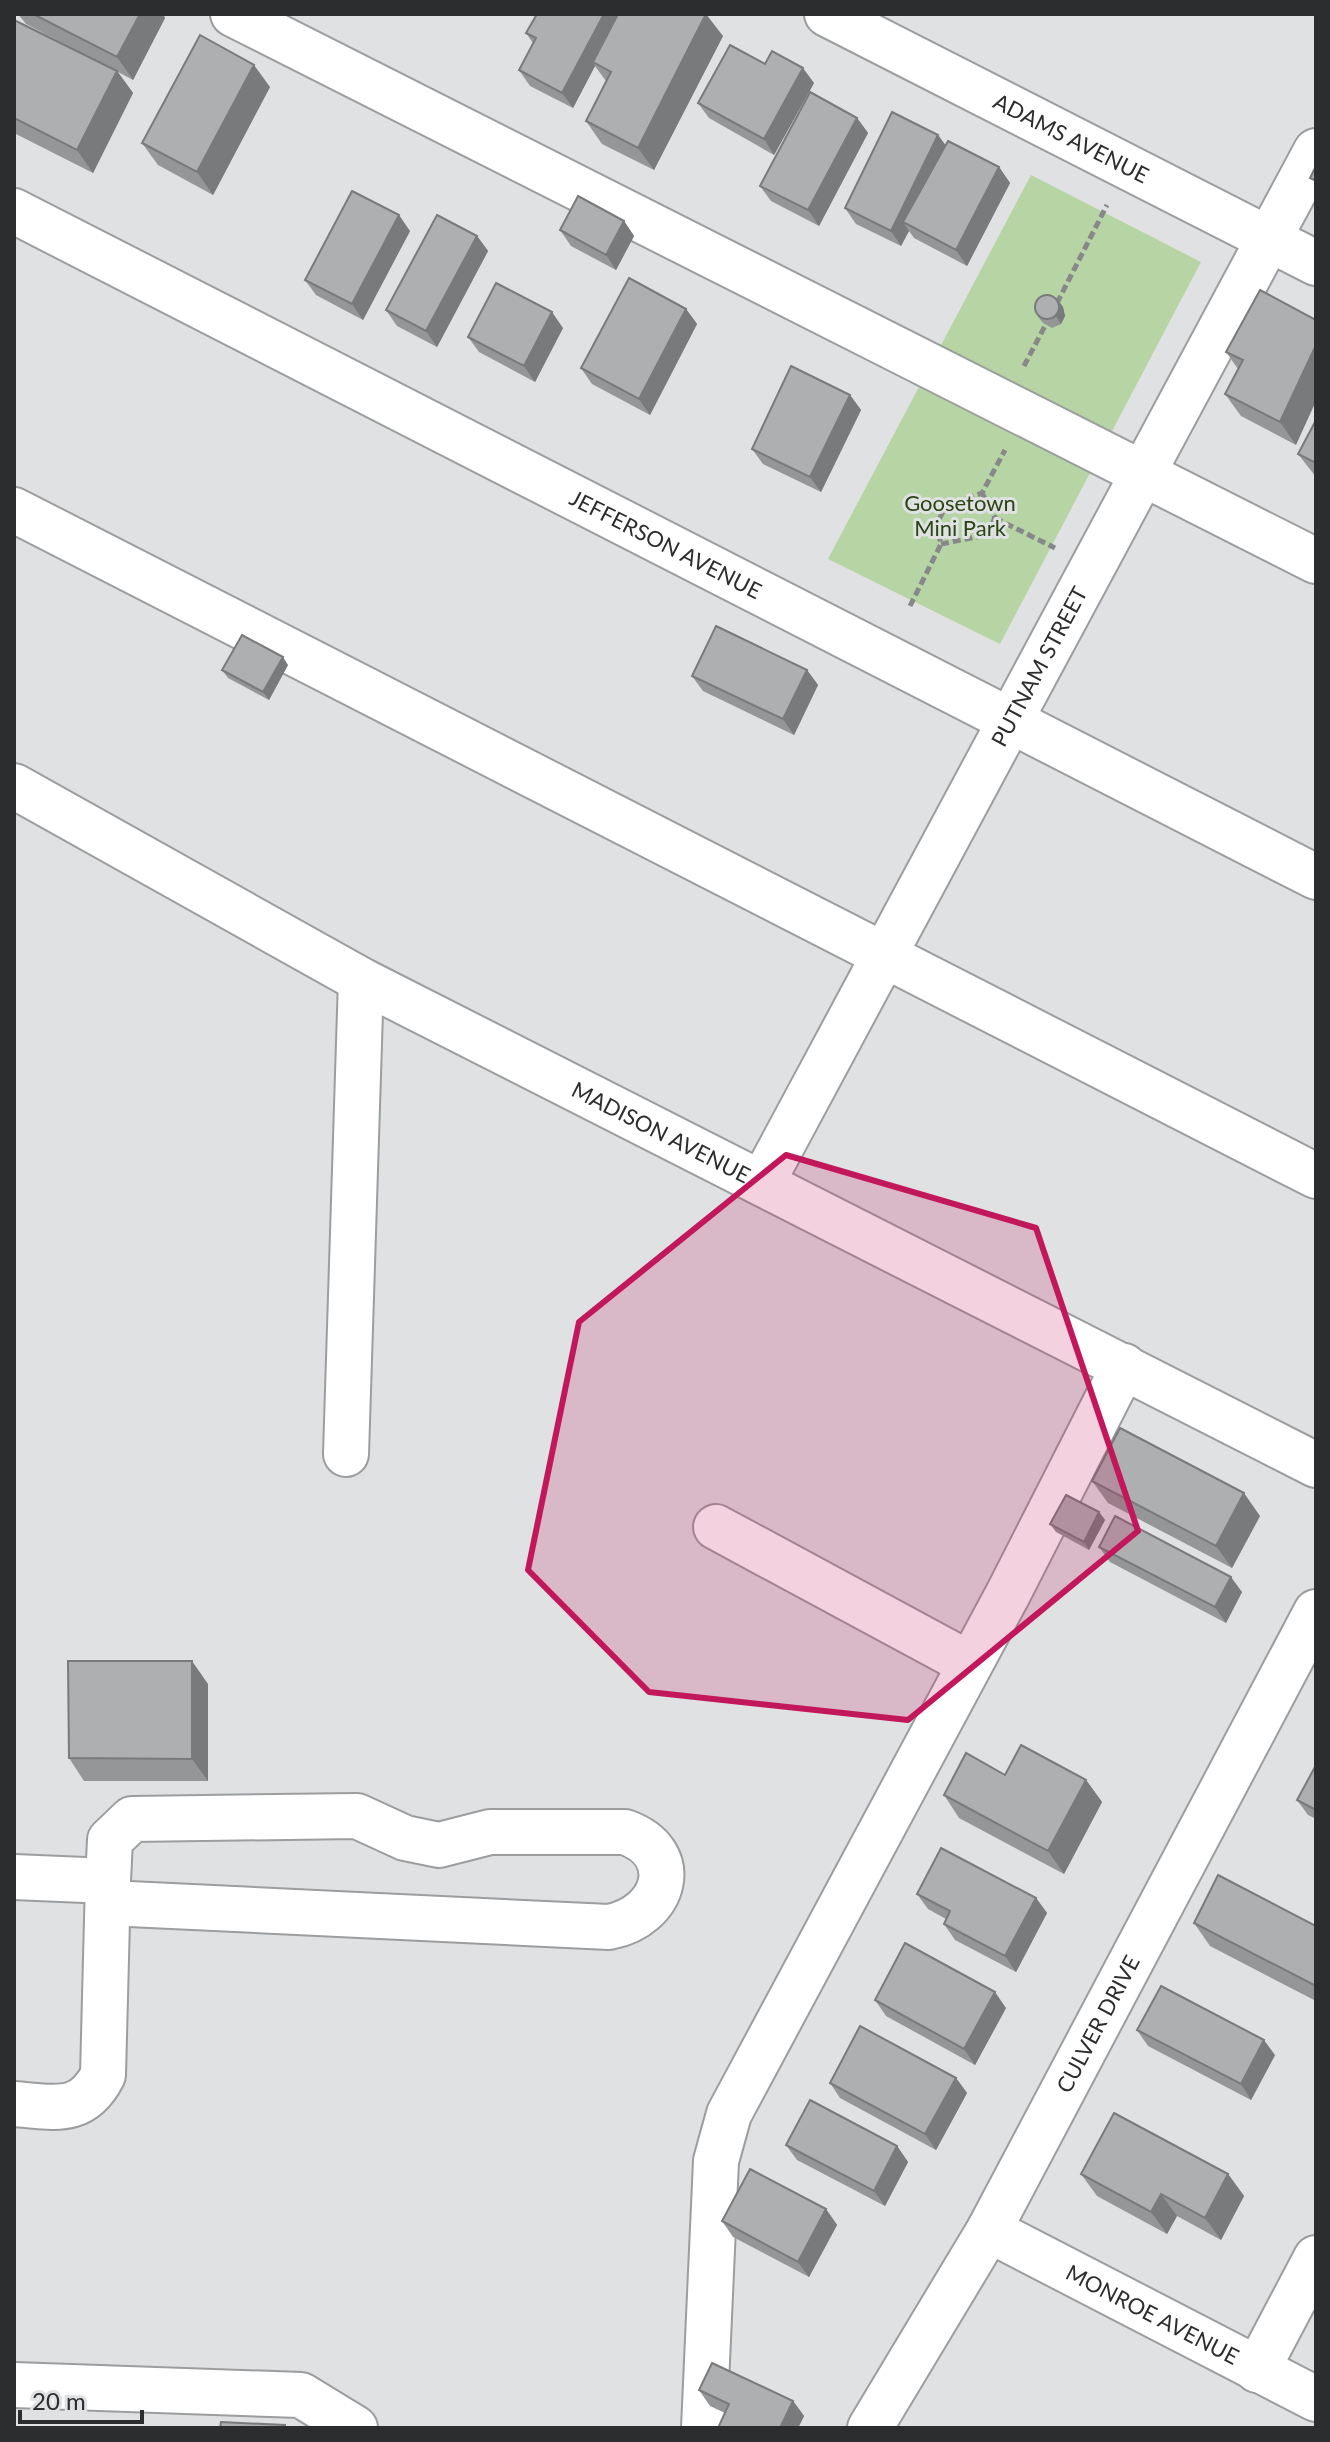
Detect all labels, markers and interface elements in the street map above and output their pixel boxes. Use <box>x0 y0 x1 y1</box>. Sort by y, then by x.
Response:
street label: ADAMS AVENUE <box>989 87 1153 189</box>
street label: JEFFERSON AVENUE <box>566 484 766 604</box>
park label: Goosetown Mini Park <box>904 489 1016 541</box>
street label: PUTNAM STREET <box>985 582 1093 751</box>
street label: MADISON AVENUE <box>567 1075 755 1188</box>
street label: CULVER DRIVE <box>1050 1950 1145 2097</box>
street label: MONROE AVENUE <box>1062 2258 1244 2370</box>
scale bar <box>20 2374 142 2424</box>
text: 20 m <box>32 2386 86 2415</box>

